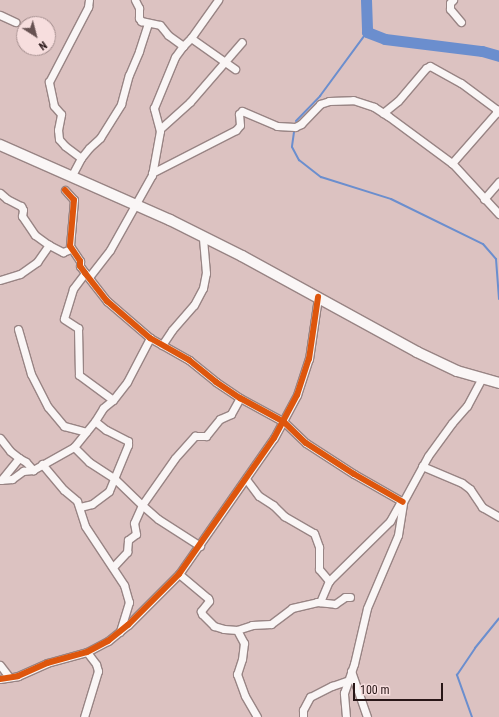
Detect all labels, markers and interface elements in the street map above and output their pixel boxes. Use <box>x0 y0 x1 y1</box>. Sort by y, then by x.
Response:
north arrow <box>16 16 56 56</box>
text: N <box>36 38 49 53</box>
scale bar <box>355 675 445 701</box>
text: 100 m <box>360 683 390 697</box>

